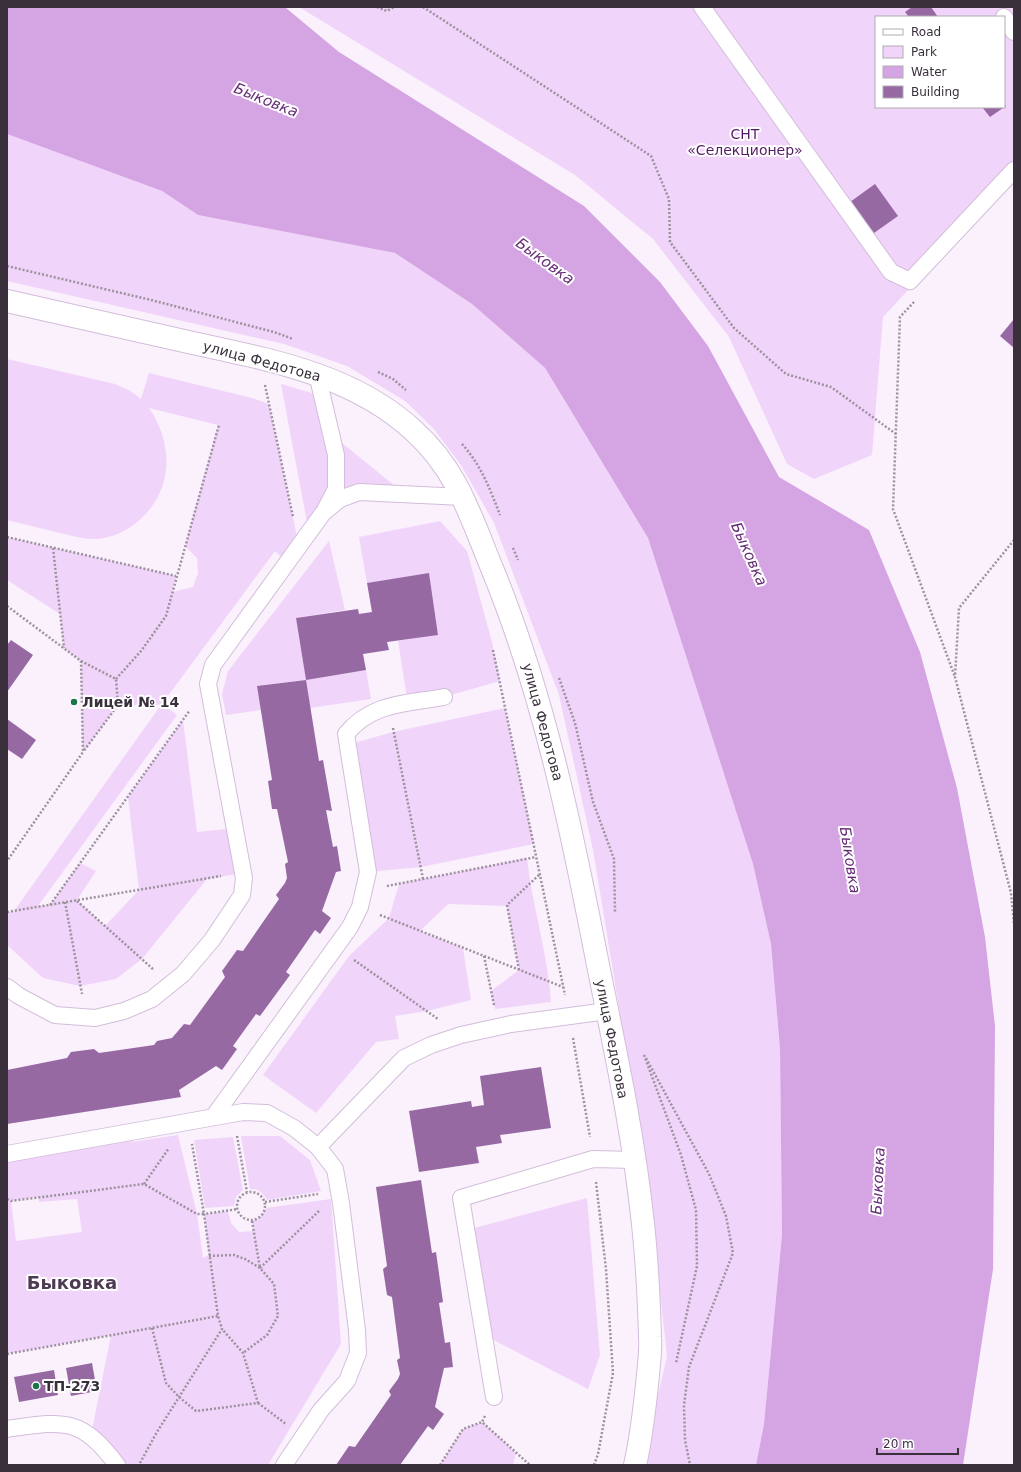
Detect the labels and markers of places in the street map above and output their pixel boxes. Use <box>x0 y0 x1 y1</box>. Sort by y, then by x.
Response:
place label: Лицей № 14 <box>82 694 179 710</box>
marker: Лицей № 14 <box>69 697 79 707</box>
place label: ТП-273 <box>44 1378 100 1394</box>
marker: ТП-273 <box>31 1381 41 1391</box>

